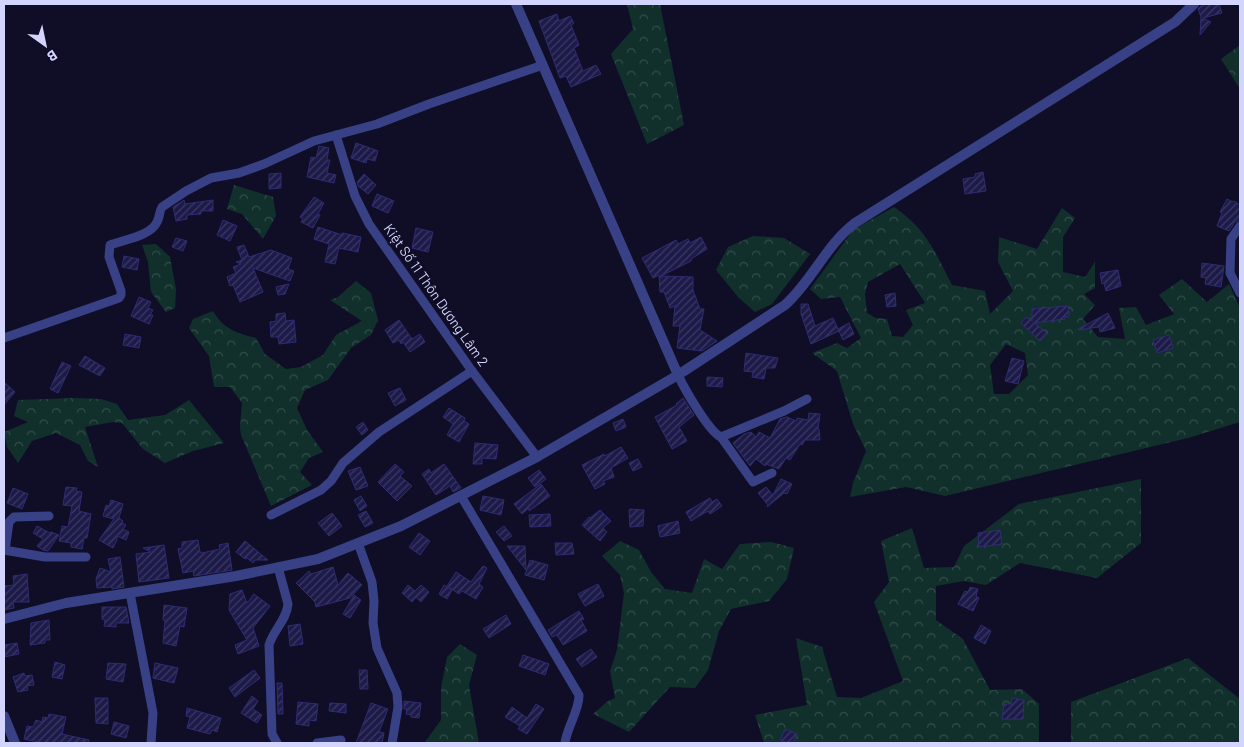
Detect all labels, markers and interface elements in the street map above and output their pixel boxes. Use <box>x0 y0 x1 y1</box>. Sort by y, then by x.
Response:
north arrow <box>20 20 70 70</box>
text: B <box>44 47 61 66</box>
street label: Kiệt Số 11 Thôn Dương Lâm 2 <box>381 220 492 369</box>

